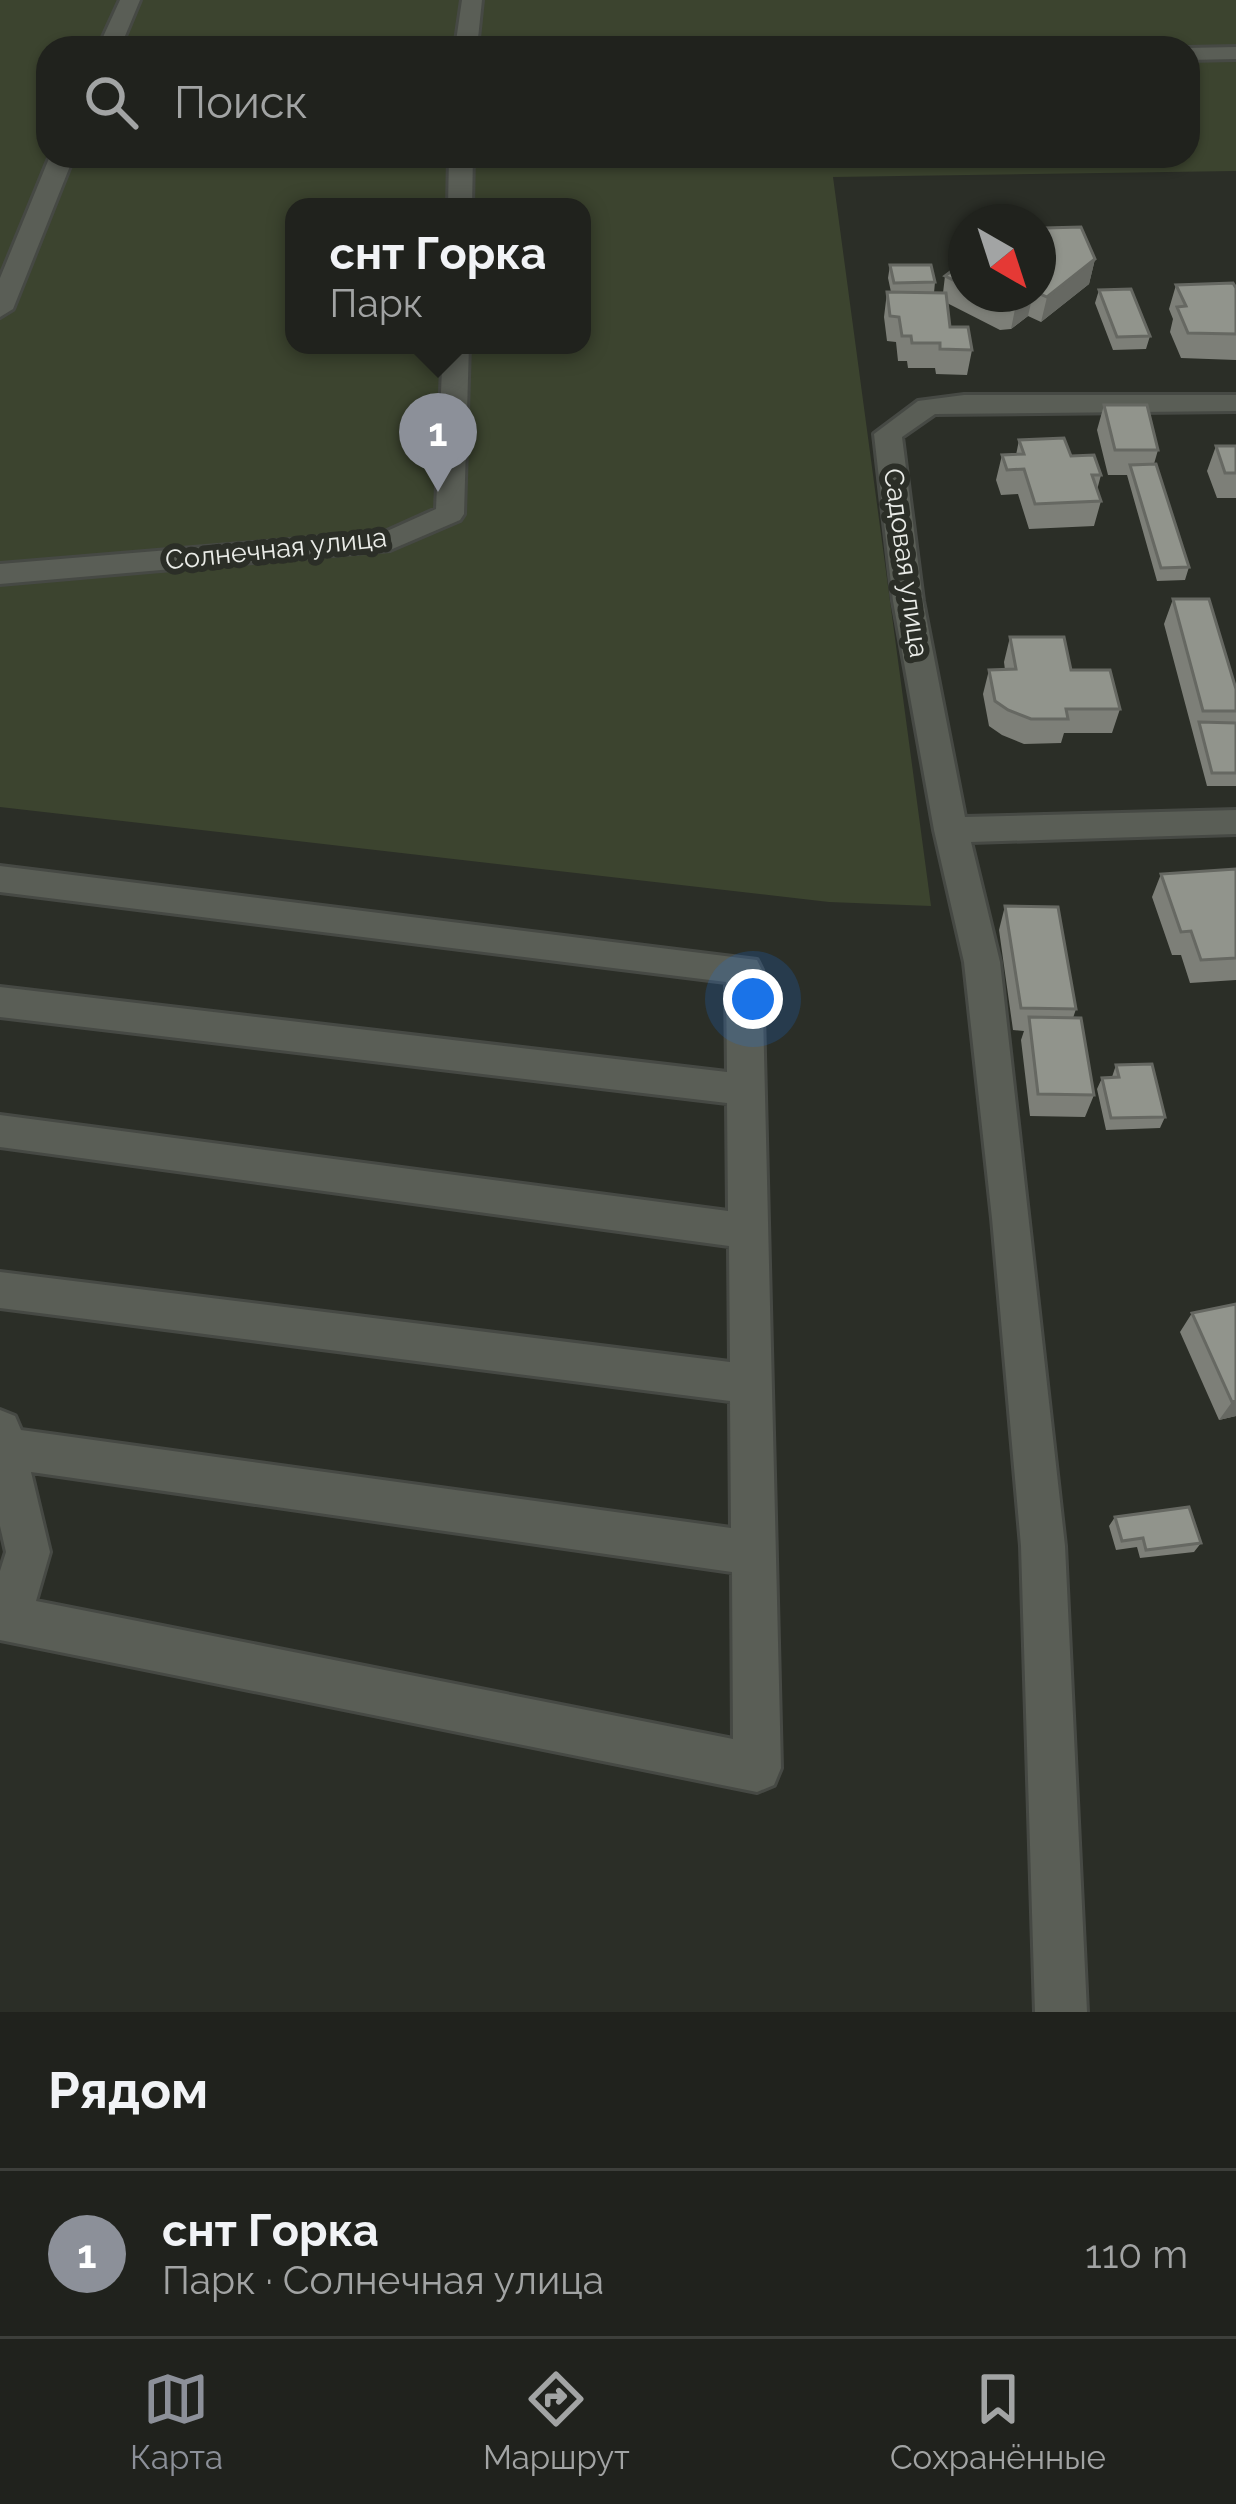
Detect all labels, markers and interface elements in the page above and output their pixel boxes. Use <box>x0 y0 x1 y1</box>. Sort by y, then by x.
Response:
search box <box>36 36 1200 168</box>
icon: search <box>78 69 144 135</box>
text: Поиск <box>174 76 308 129</box>
popup <box>285 198 591 354</box>
north arrow <box>948 204 1056 312</box>
text: снт Горка <box>330 227 546 280</box>
text: Парк <box>330 280 423 326</box>
pin: 1 <box>399 393 477 492</box>
street label: Садовая улица <box>878 466 935 659</box>
street label: Солнечная улица <box>164 521 388 576</box>
your location <box>723 969 783 1029</box>
text: Рядом <box>48 2060 208 2120</box>
text: снт Горка <box>162 2204 379 2257</box>
text: 1 <box>77 2231 97 2277</box>
text: 110 m <box>1085 2231 1188 2277</box>
text: Парк · Солнечная улица <box>162 2257 604 2303</box>
tab: Карта <box>130 2366 223 2477</box>
tab: Маршрут <box>483 2366 630 2477</box>
tab: Сохранённые <box>890 2366 1106 2477</box>

